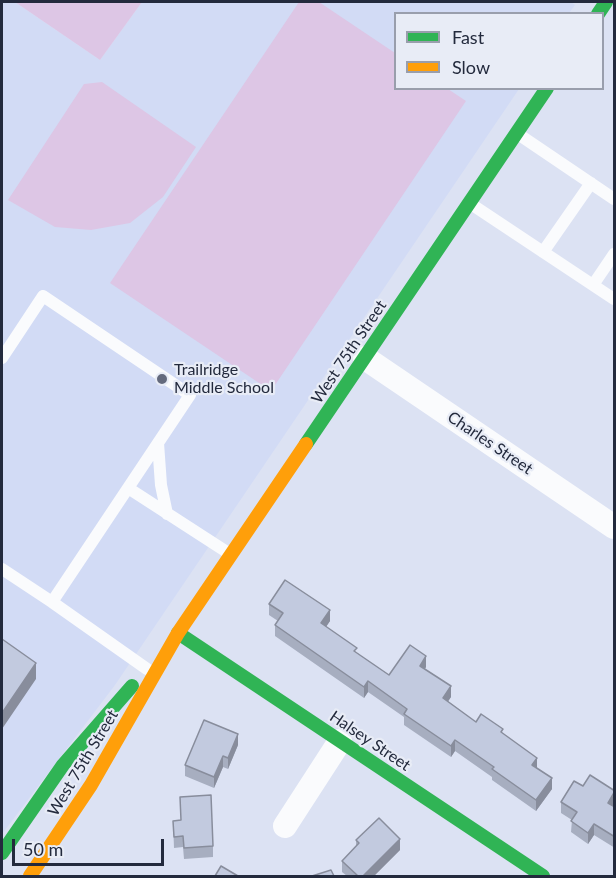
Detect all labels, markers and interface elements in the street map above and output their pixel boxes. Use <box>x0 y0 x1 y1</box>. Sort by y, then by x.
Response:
legend <box>394 12 604 90</box>
text: Fast <box>452 26 484 48</box>
text: Slow <box>452 56 490 78</box>
street label: West 75th Street <box>307 297 391 407</box>
place label: Trailridge Middle School <box>174 360 274 398</box>
marker: Trailridge Middle School <box>155 372 169 386</box>
street label: Charles Street <box>444 407 536 479</box>
street label: West 75th Street <box>44 706 122 820</box>
street label: Halsey Street <box>326 707 414 775</box>
scale bar <box>15 827 166 865</box>
text: 50 m <box>23 838 63 860</box>

